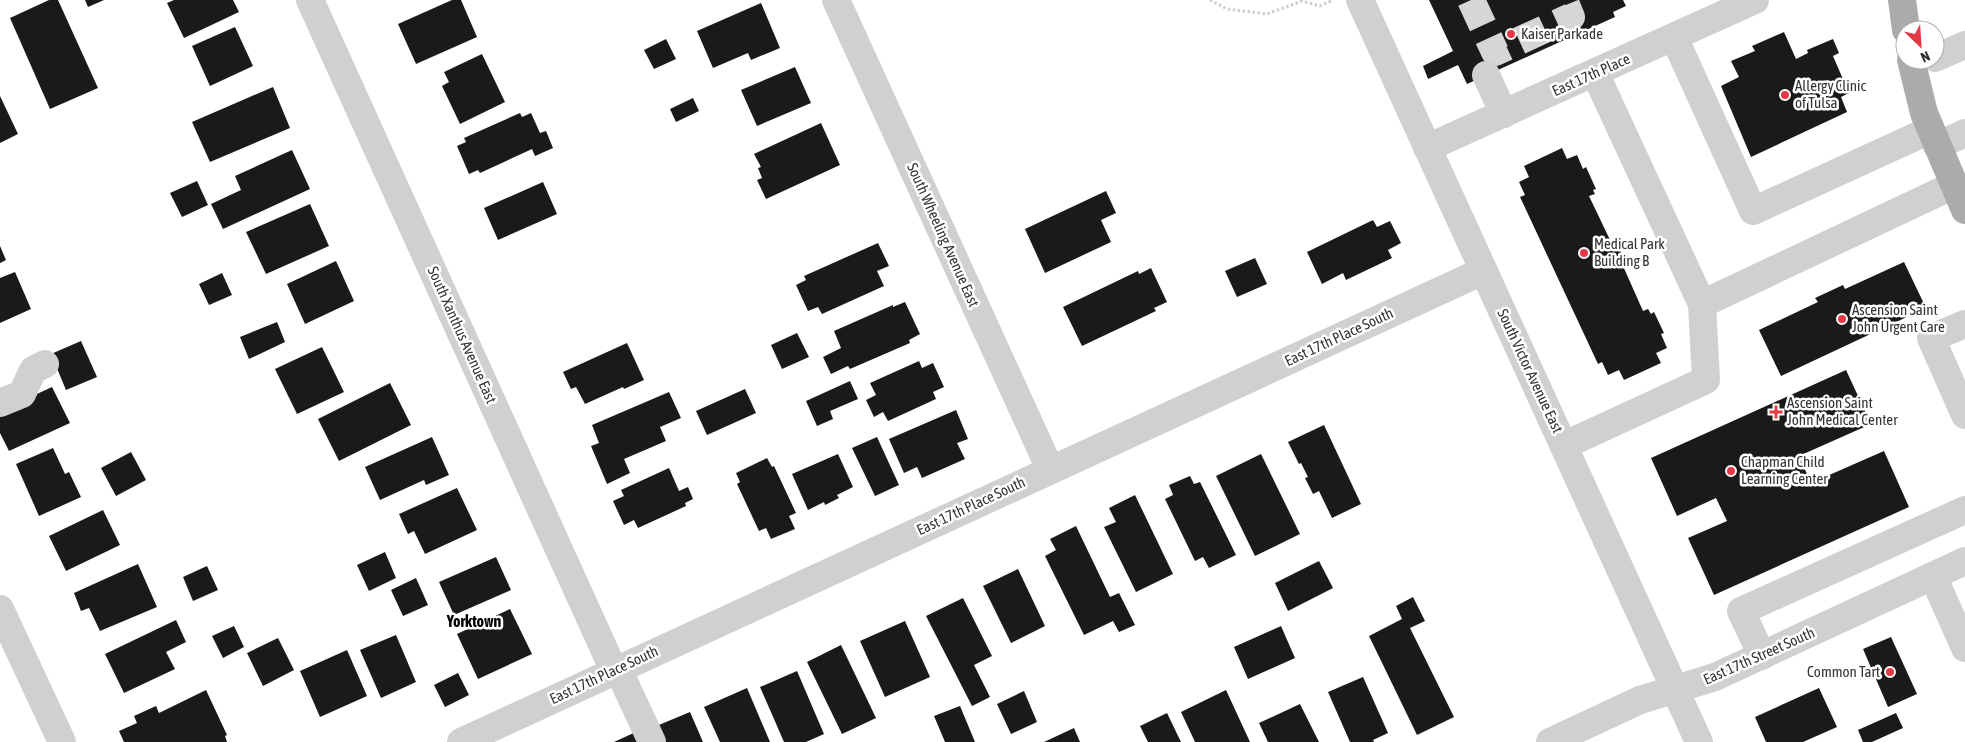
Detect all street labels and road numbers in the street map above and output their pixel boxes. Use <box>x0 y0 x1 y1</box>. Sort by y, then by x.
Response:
street label: East 17th Place <box>1549 50 1633 99</box>
street label: South Wheeling Avenue East <box>904 160 983 309</box>
street label: South Xanthus Avenue East <box>425 264 500 406</box>
street label: East 17th Place South <box>1282 304 1396 369</box>
street label: South Victor Avenue East <box>1494 306 1567 435</box>
street label: East 17th Place South <box>914 473 1028 538</box>
street label: East 17th Street South <box>1701 623 1817 688</box>
street label: East 17th Place South <box>547 642 661 707</box>

